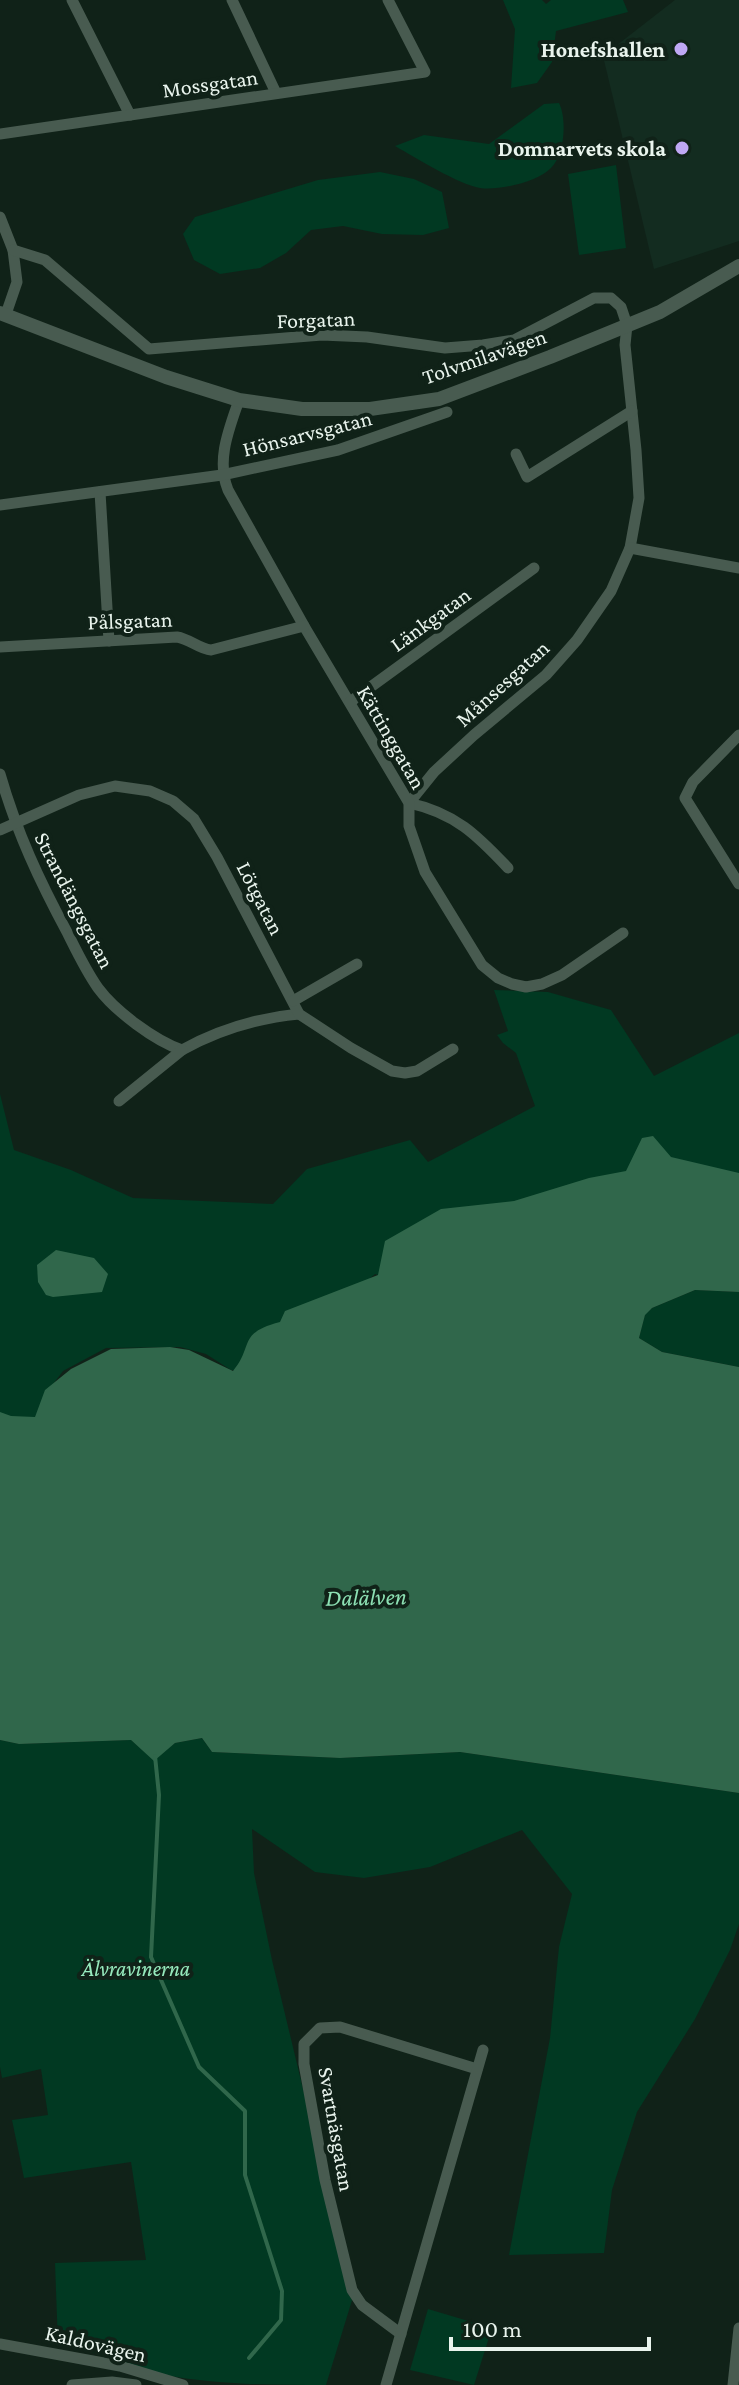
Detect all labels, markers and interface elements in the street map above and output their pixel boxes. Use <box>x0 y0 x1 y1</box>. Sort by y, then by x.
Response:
place label: Honefshallen <box>541 37 665 62</box>
marker: Honefshallen <box>672 40 690 58</box>
street label: Mossgatan <box>161 64 260 103</box>
place label: Domnarvets skola <box>498 136 666 161</box>
marker: Domnarvets skola <box>673 139 691 157</box>
street label: Forgatan <box>276 306 356 333</box>
street label: Tolvmilavägen <box>419 324 550 389</box>
street label: Hönsarvsgatan <box>240 405 375 462</box>
street label: Länkgatan <box>385 582 475 657</box>
street label: Pålsgatan <box>87 607 173 634</box>
street label: Månsesgatan <box>450 635 554 732</box>
street label: Kättinggatan <box>352 681 431 794</box>
street label: Strandängsgatan <box>29 828 120 973</box>
street label: Lötgatan <box>232 857 290 939</box>
water label: Dalälven <box>325 1582 407 1611</box>
park label: Älvravinerna <box>81 1956 190 1981</box>
street label: Svartnäsgatan <box>313 2065 360 2193</box>
scale bar <box>451 2301 649 2351</box>
text: 100 m <box>463 2315 522 2342</box>
street label: Kaldovägen <box>43 2320 149 2367</box>

